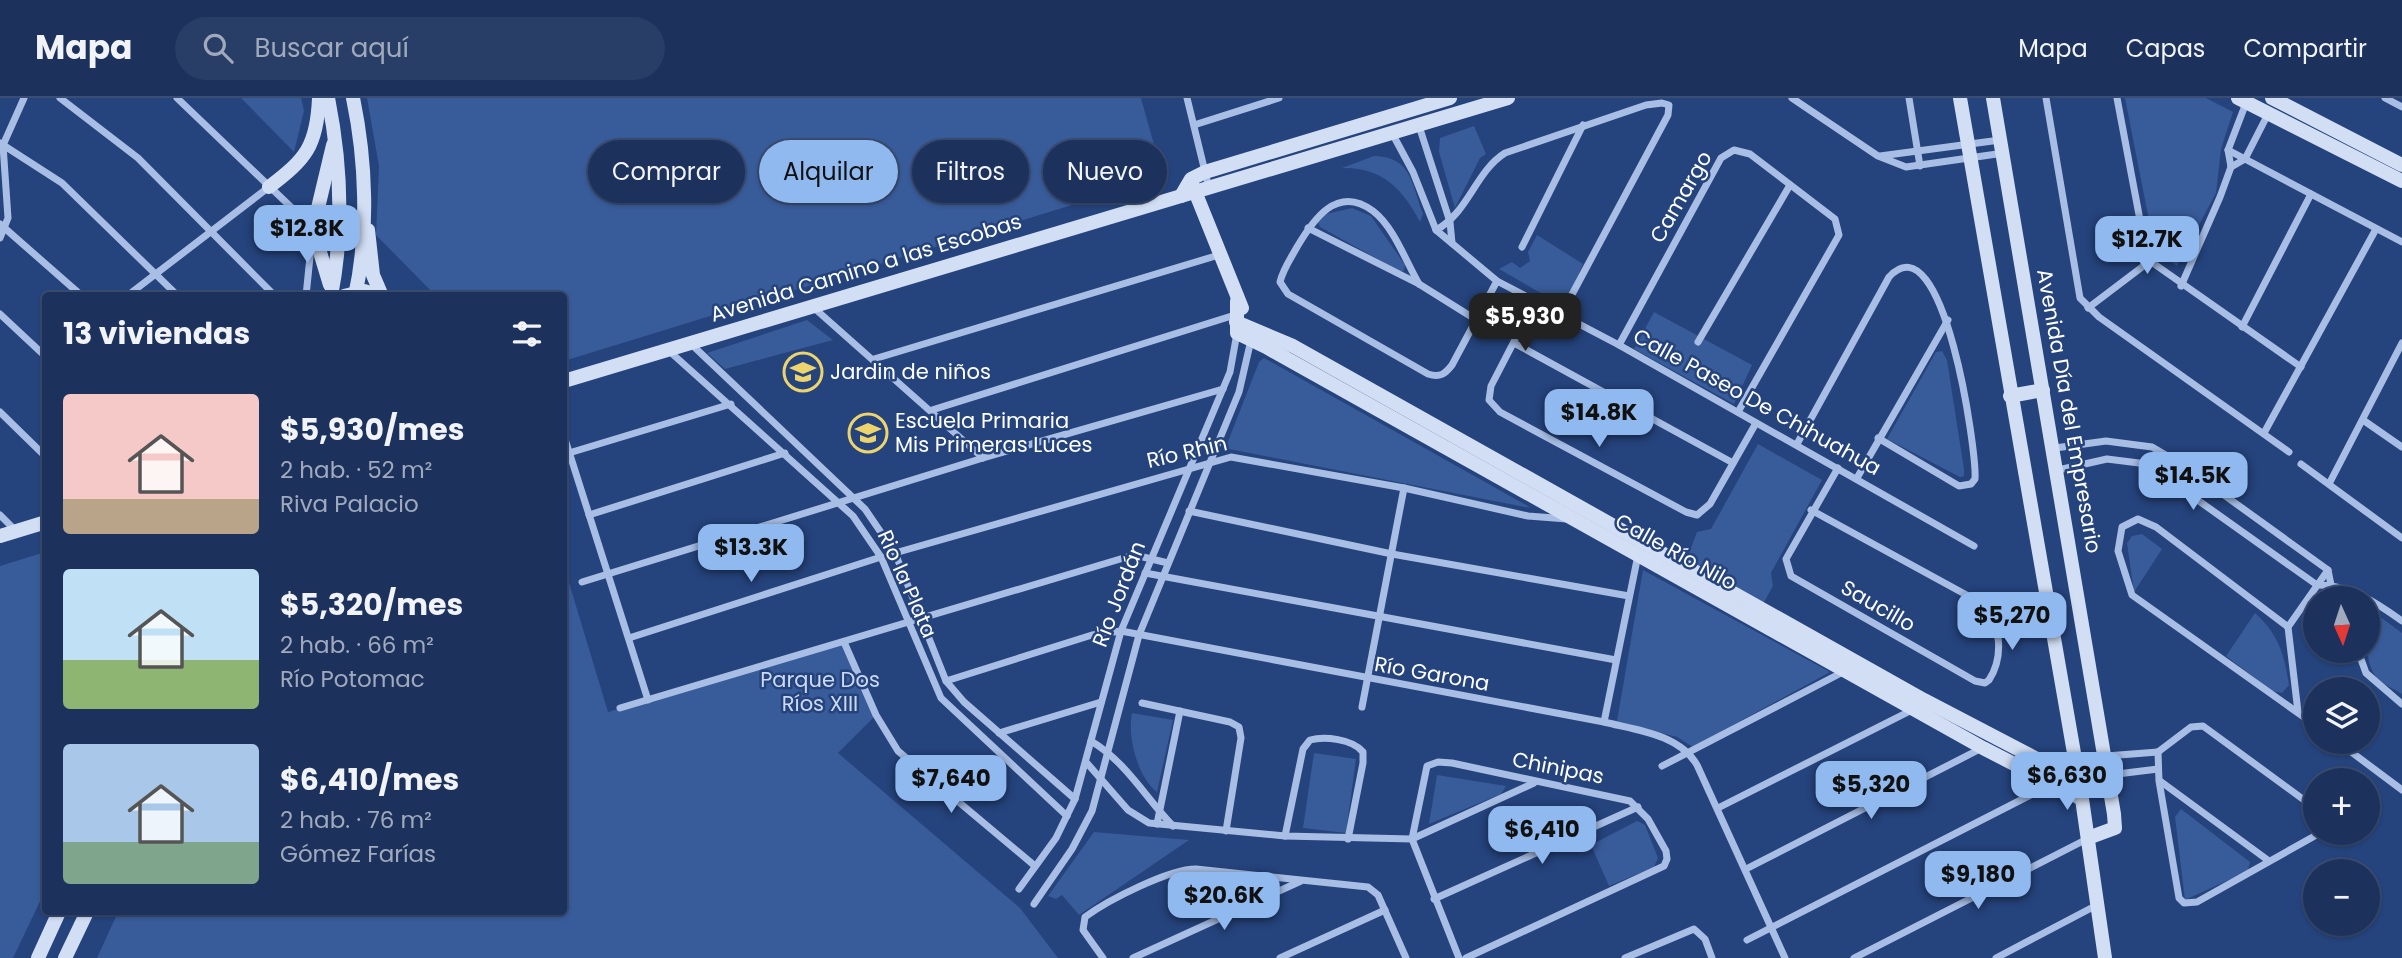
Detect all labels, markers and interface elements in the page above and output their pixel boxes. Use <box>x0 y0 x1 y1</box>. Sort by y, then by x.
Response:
search box <box>175 17 665 80</box>
text: Mapa <box>35 24 133 71</box>
icon: search <box>199 29 237 67</box>
text: Buscar aquí <box>255 30 409 66</box>
text: Mapa <box>2018 32 2088 65</box>
text: Capas <box>2126 32 2205 65</box>
text: Compartir <box>2243 32 2367 65</box>
chip: Comprar <box>588 140 745 203</box>
chip: Alquilar <box>759 140 898 203</box>
chip: Filtros <box>912 140 1029 203</box>
chip: Nuevo <box>1043 140 1167 203</box>
street label: Camargo <box>1643 145 1719 248</box>
pin: $12.8K <box>250 206 364 265</box>
street label: Avenida Camino a las Escobas <box>707 206 1025 329</box>
text: $12.8K <box>270 212 344 244</box>
pin: $12.7K <box>2090 216 2204 276</box>
text: $12.7K <box>2111 223 2183 255</box>
street label: Avenida Día del Empresario <box>2030 266 2109 555</box>
pin: $5,930 <box>1468 294 1582 353</box>
text: $5,930 <box>1485 300 1565 332</box>
text: 13 viviendas <box>63 312 250 355</box>
icon: filters <box>508 315 546 353</box>
street label: Calle Paseo De Chihuahua <box>1628 321 1886 482</box>
school or university icon: Jardin de niños <box>782 351 824 393</box>
place label: Jardin de niños <box>830 357 991 386</box>
pin: $14.8K <box>1542 390 1656 449</box>
text: $14.8K <box>1561 396 1637 428</box>
place label: Escuela Primaria Mis Primeras Luces <box>895 406 1092 459</box>
text: $5,930/mes <box>280 408 465 451</box>
school or university icon: Escuela Primaria Mis Primeras Luces <box>847 412 889 454</box>
icon: home <box>119 422 203 506</box>
street label: Río Rhin <box>1144 428 1230 475</box>
pin: $14.5K <box>2136 452 2250 512</box>
text: 2 hab. · 52 m² <box>280 454 432 486</box>
text: $14.5K <box>2155 459 2231 491</box>
text: Riva Palacio <box>280 488 419 520</box>
street label: Calle Río Nilo <box>1610 506 1742 597</box>
pin: $13.3K <box>694 524 808 584</box>
street label: Rio la Plata <box>871 525 944 642</box>
text: $13.3K <box>714 531 788 563</box>
street label: Río Jordán <box>1085 537 1152 651</box>
street label: Saucillo <box>1836 573 1921 639</box>
text: $5,320/mes <box>280 583 463 626</box>
north arrow <box>2303 586 2380 663</box>
map controls <box>2303 586 2380 936</box>
pin: $5,270 <box>1955 592 2069 652</box>
icon: home <box>119 597 203 681</box>
text: $5,270 <box>1973 599 2051 631</box>
text: 2 hab. · 66 m² <box>280 629 434 661</box>
street label: Río Garona <box>1372 649 1492 698</box>
text: Río Potomac <box>280 663 425 695</box>
park label: Parque Dos Ríos XIII <box>760 665 880 718</box>
button: layers <box>2303 677 2380 754</box>
street label: Chinipas <box>1510 744 1606 791</box>
pin: $6,630 <box>2010 752 2124 812</box>
pin: $7,640 <box>894 756 1008 815</box>
text: $6,410/mes <box>280 758 459 801</box>
text: $6,630 <box>2027 759 2107 791</box>
text: $7,640 <box>911 762 991 794</box>
pin: $5,320 <box>1814 762 1928 821</box>
text: $5,320 <box>1832 768 1910 800</box>
button: + <box>2303 768 2380 845</box>
icon: home <box>119 772 203 856</box>
text: 2 hab. · 76 m² <box>280 804 432 836</box>
pin: $6,410 <box>1485 806 1599 866</box>
text: $6,410 <box>1504 813 1580 845</box>
text: Gómez Farías <box>280 838 436 870</box>
pin: $9,180 <box>1921 852 2035 911</box>
text: $9,180 <box>1941 858 2015 890</box>
button: − <box>2303 859 2380 936</box>
pin: $20.6K <box>1167 872 1281 932</box>
text: $20.6K <box>1184 879 1264 911</box>

